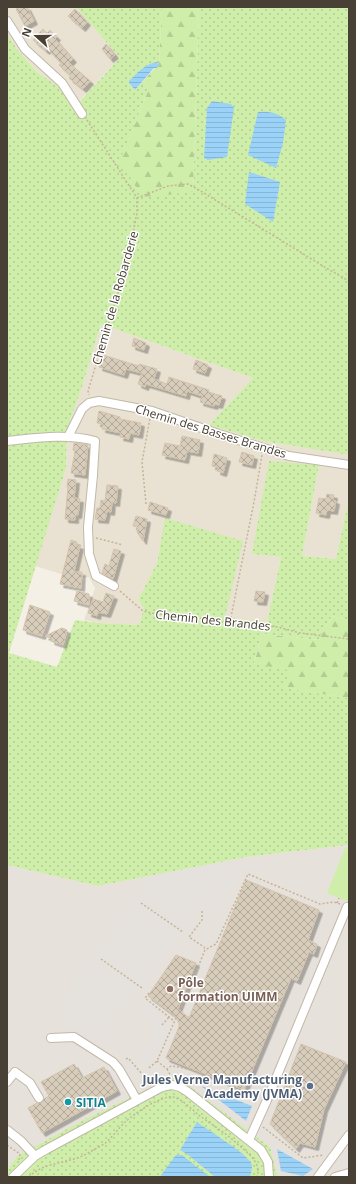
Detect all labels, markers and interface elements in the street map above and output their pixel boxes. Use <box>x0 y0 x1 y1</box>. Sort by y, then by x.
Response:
north arrow <box>16 16 56 56</box>
text: N <box>18 25 35 39</box>
street label: Chemin de la Robarderie <box>88 229 142 367</box>
street label: Chemin des Basses Brandes <box>133 400 289 462</box>
street label: Chemin des Brandes <box>155 606 272 635</box>
place label: Pôle formation UIMM <box>178 974 278 1005</box>
marker: Pôle formation UIMM <box>165 984 175 994</box>
place label: Jules Verne Manufacturing Academy (JVMA) <box>142 1071 302 1102</box>
marker: Jules Verne Manufacturing Academy (JVMA) <box>305 1081 315 1091</box>
place label: SITIA <box>76 1094 107 1111</box>
marker: SITIA <box>63 1097 73 1107</box>

